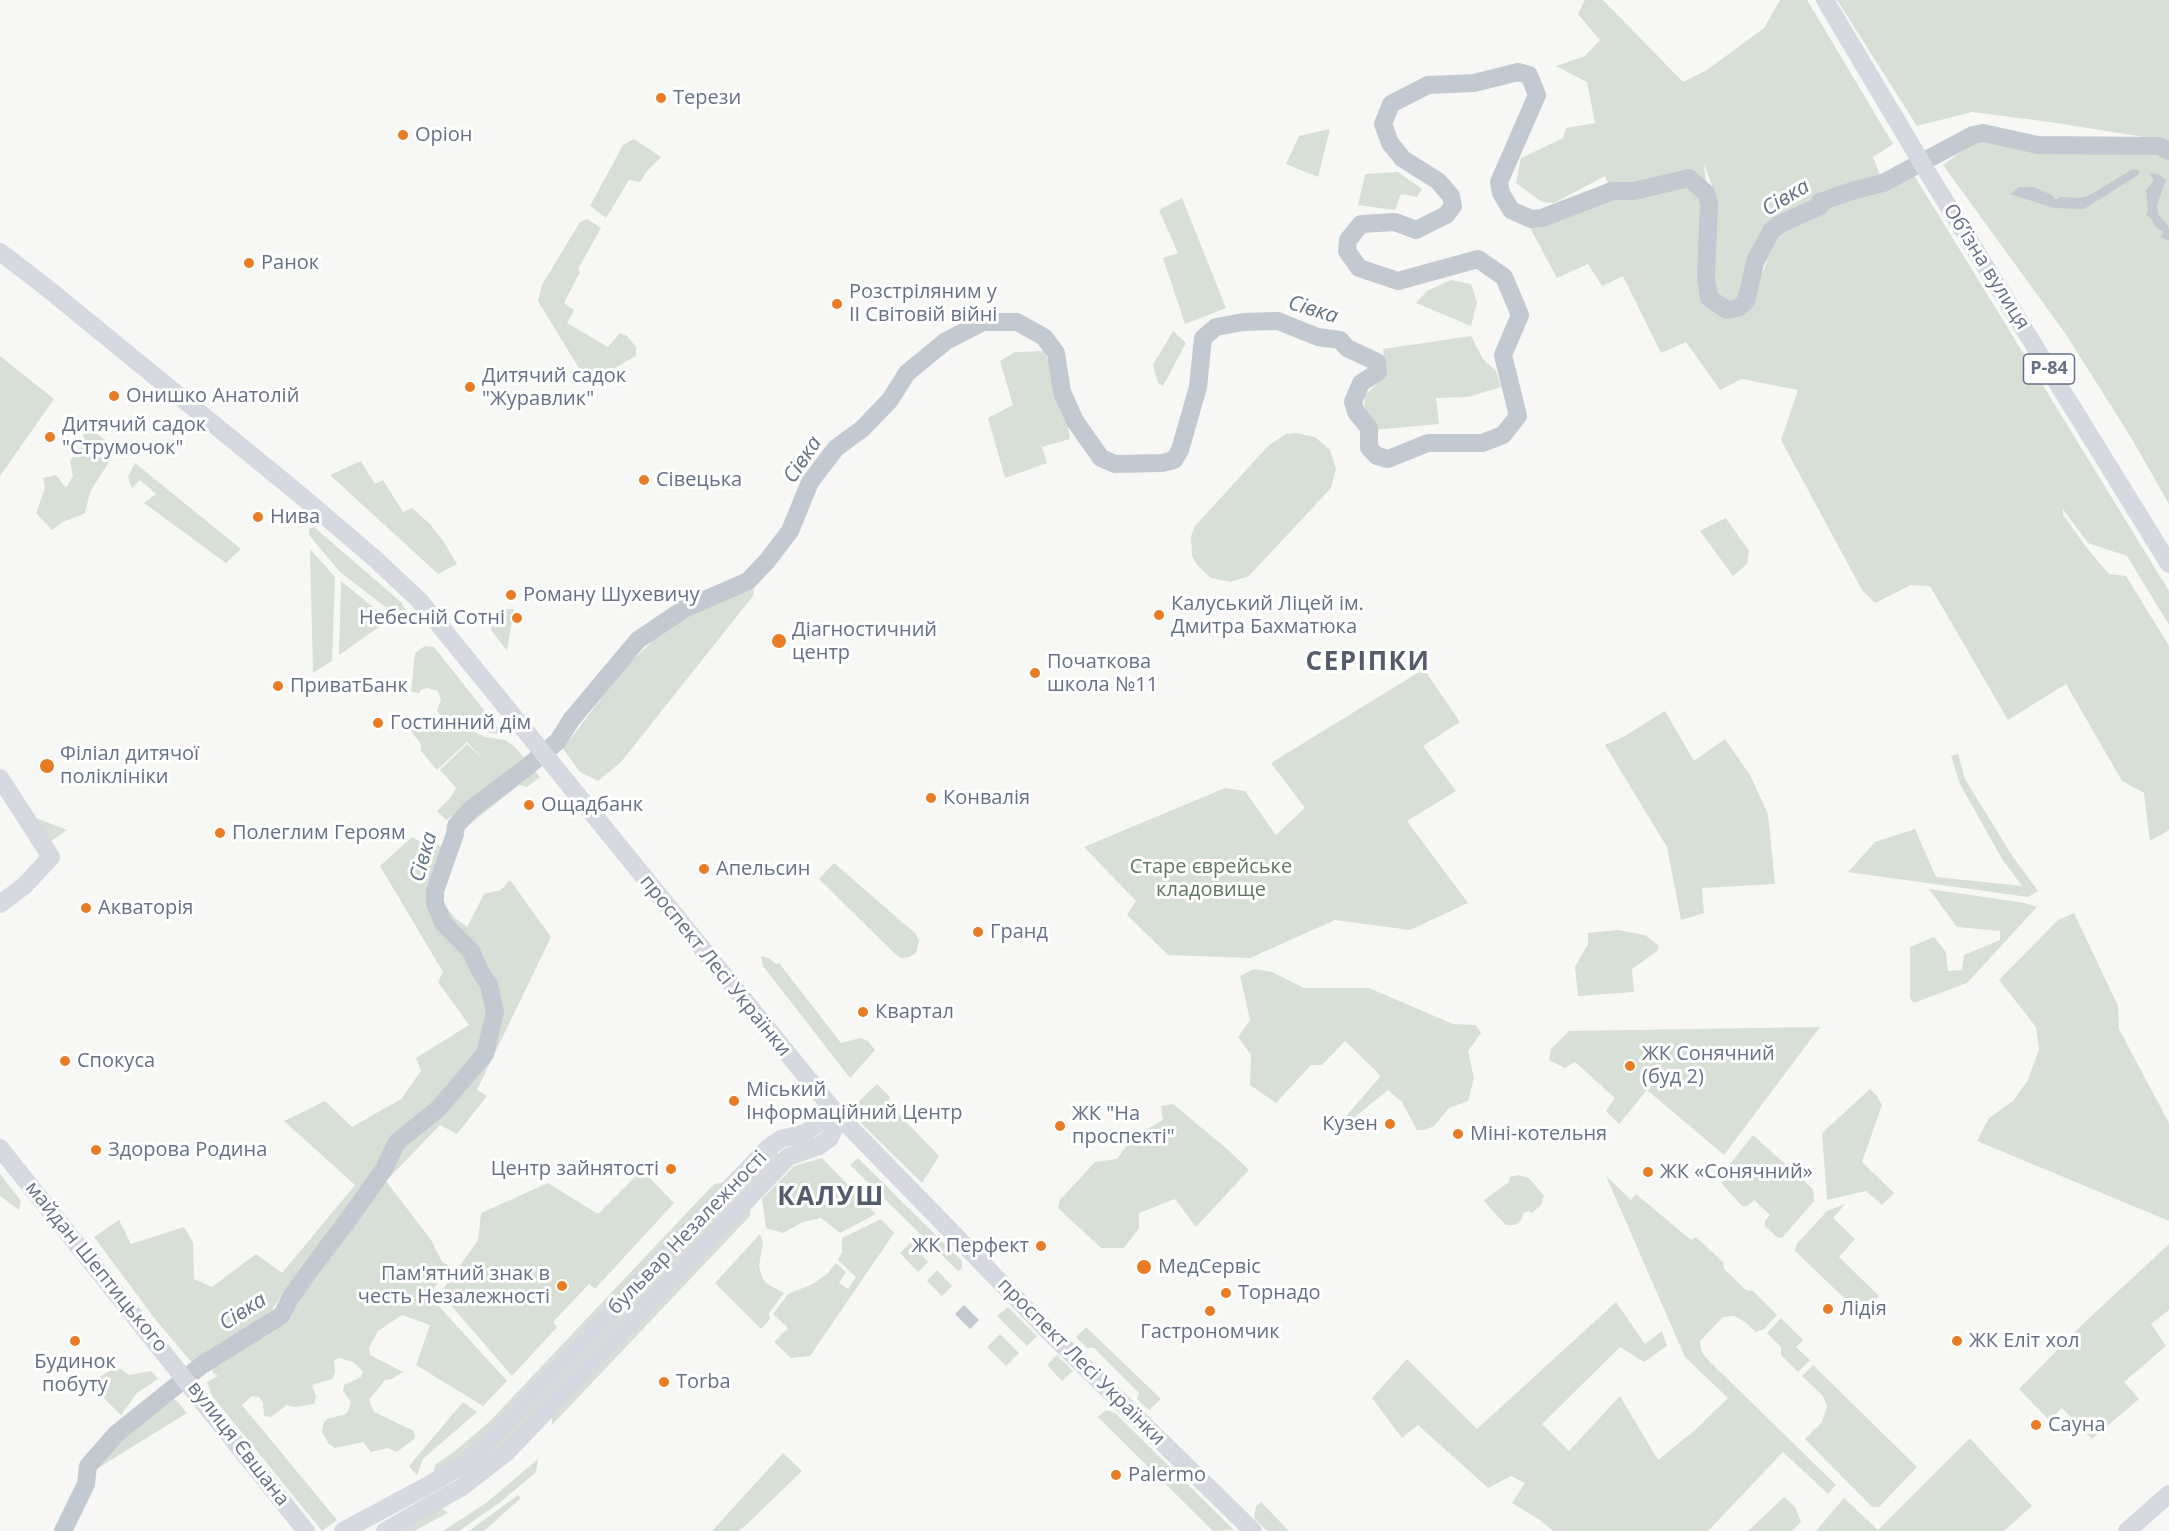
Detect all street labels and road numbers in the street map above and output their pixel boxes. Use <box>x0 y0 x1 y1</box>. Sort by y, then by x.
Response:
street label: Обʼїзна вулиця <box>1938 200 2034 334</box>
road number: Р-84 <box>2024 354 2074 384</box>
street label: проспект Лесі Українки <box>634 870 796 1062</box>
street label: бульвар Незалежності <box>604 1146 772 1320</box>
street label: майдан Шептицького <box>20 1177 172 1357</box>
street label: проспект Лесі Українки <box>992 1273 1170 1451</box>
street label: вулиця Євшана <box>182 1377 294 1511</box>

